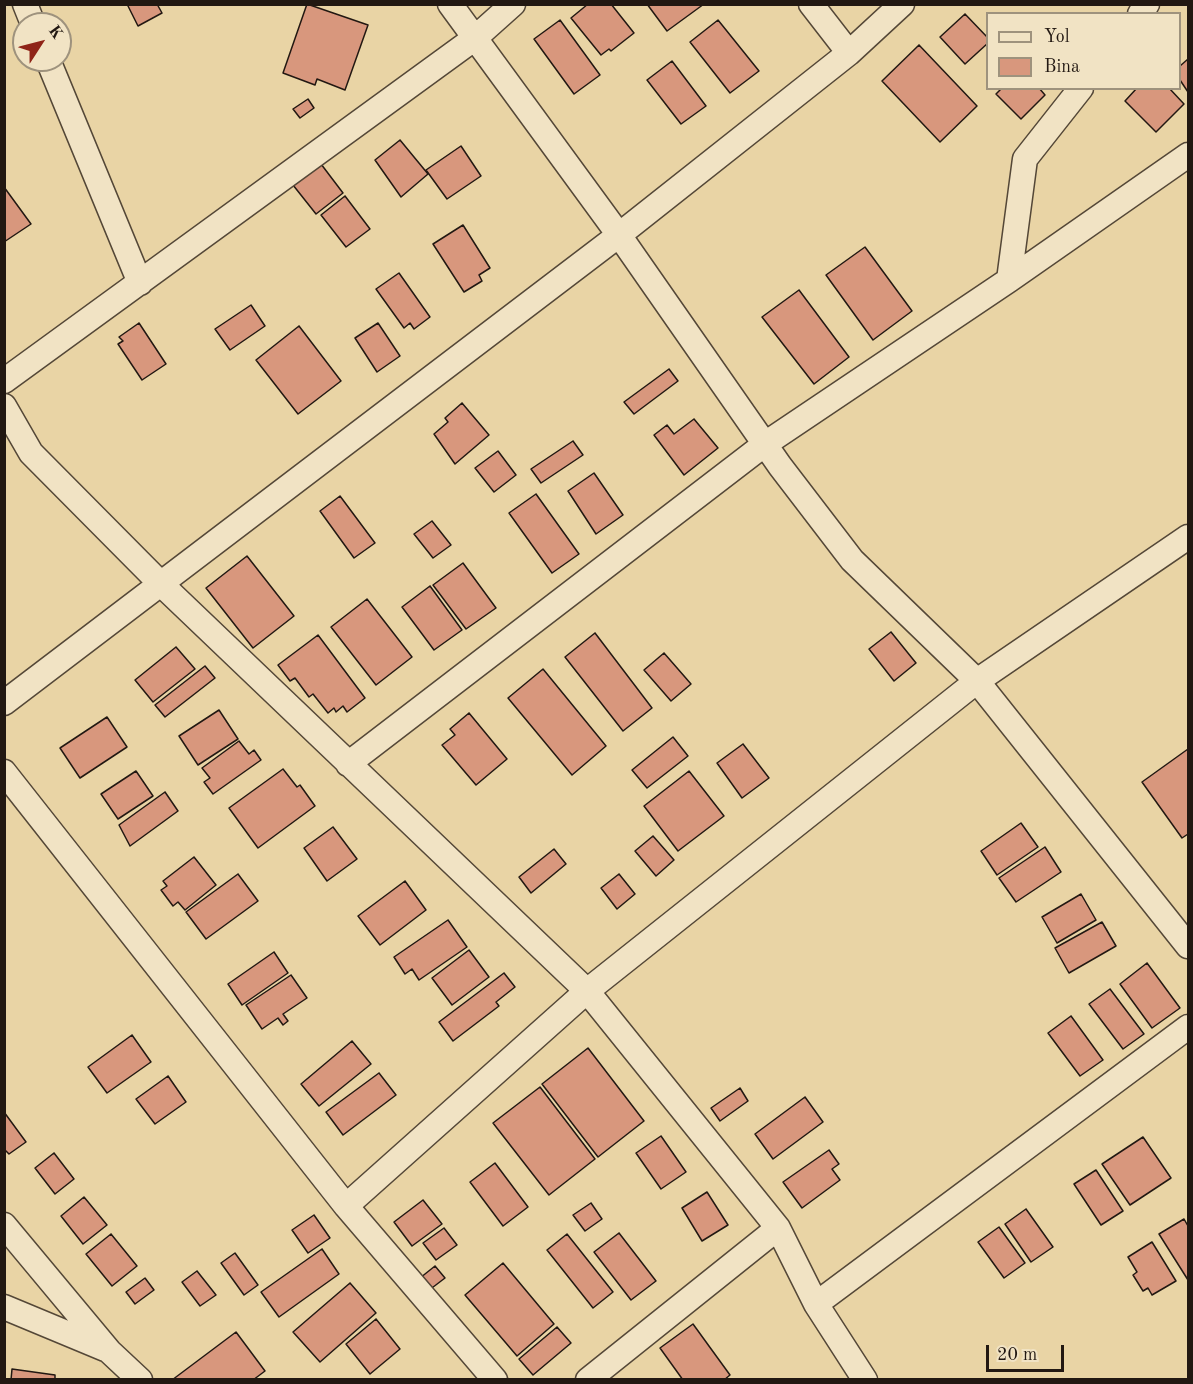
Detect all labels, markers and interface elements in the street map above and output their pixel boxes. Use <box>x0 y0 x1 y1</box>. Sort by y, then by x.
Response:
north arrow <box>12 12 72 72</box>
legend <box>986 12 1181 90</box>
text: K <box>45 23 65 42</box>
text: Yol <box>1044 28 1070 46</box>
text: Bina <box>1044 58 1080 76</box>
scale bar <box>989 1333 1067 1371</box>
text: 20 m <box>997 1346 1037 1364</box>

